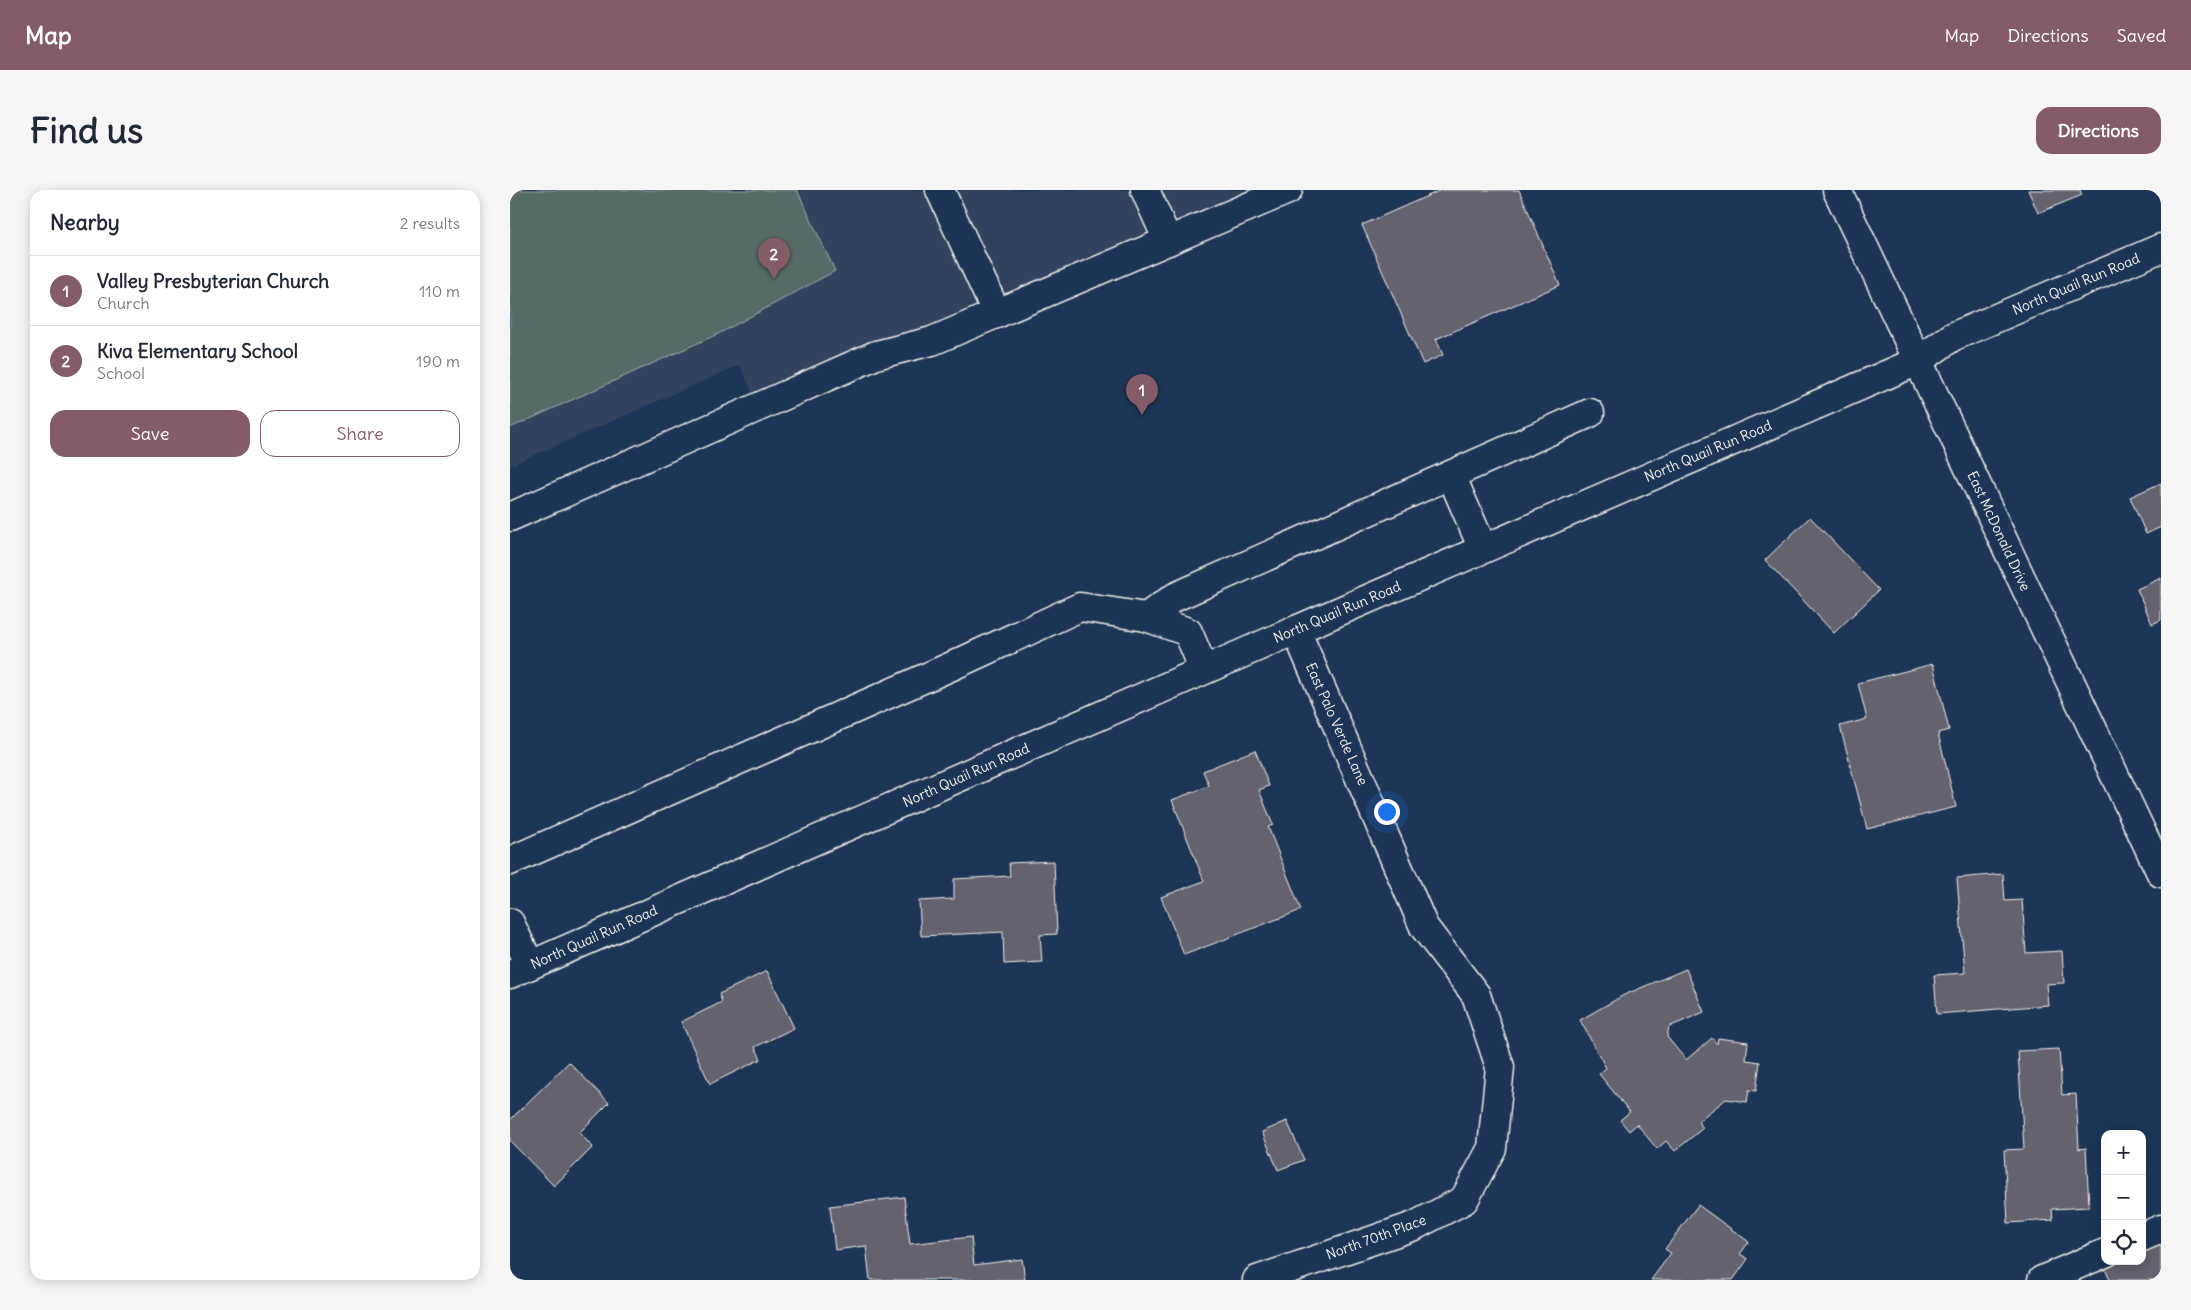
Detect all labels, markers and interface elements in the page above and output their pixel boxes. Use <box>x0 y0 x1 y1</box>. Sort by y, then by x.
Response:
text: Map <box>25 20 72 50</box>
text: Map <box>1944 24 1979 47</box>
text: Directions <box>2007 24 2089 47</box>
text: Saved <box>2117 24 2166 47</box>
button: Directions <box>2036 107 2161 154</box>
text: Find us <box>30 108 143 152</box>
text: Nearby <box>50 209 120 236</box>
text: 2 results <box>400 213 460 233</box>
pin: 2 <box>758 238 790 279</box>
street label: North Quail Run Road <box>2010 249 2142 319</box>
text: Valley Presbyterian Church <box>97 269 329 293</box>
text: 1 <box>63 281 69 301</box>
text: 110 m <box>419 281 460 301</box>
text: Church <box>97 293 150 313</box>
text: Kiva Elementary School <box>97 339 298 363</box>
text: 2 <box>62 351 70 371</box>
text: 190 m <box>416 351 460 371</box>
text: School <box>97 363 145 383</box>
pin: 1 <box>1126 374 1158 415</box>
button: Save <box>50 410 250 457</box>
button: Share <box>260 410 460 457</box>
street label: North Quail Run Road <box>1642 416 1774 486</box>
street label: East McDonald Drive <box>1963 468 2035 594</box>
street label: North Quail Run Road <box>1271 577 1403 647</box>
street label: East Palo Verde Lane <box>1302 660 1372 788</box>
street label: North Quail Run Road <box>900 739 1032 811</box>
your location <box>1374 799 1400 825</box>
street label: North Quail Run Road <box>528 901 660 973</box>
map controls <box>2101 1130 2146 1265</box>
button: + <box>2101 1130 2146 1175</box>
button: − <box>2101 1175 2146 1220</box>
street label: North 70th Place <box>1323 1211 1429 1263</box>
button: locate <box>2101 1220 2146 1265</box>

